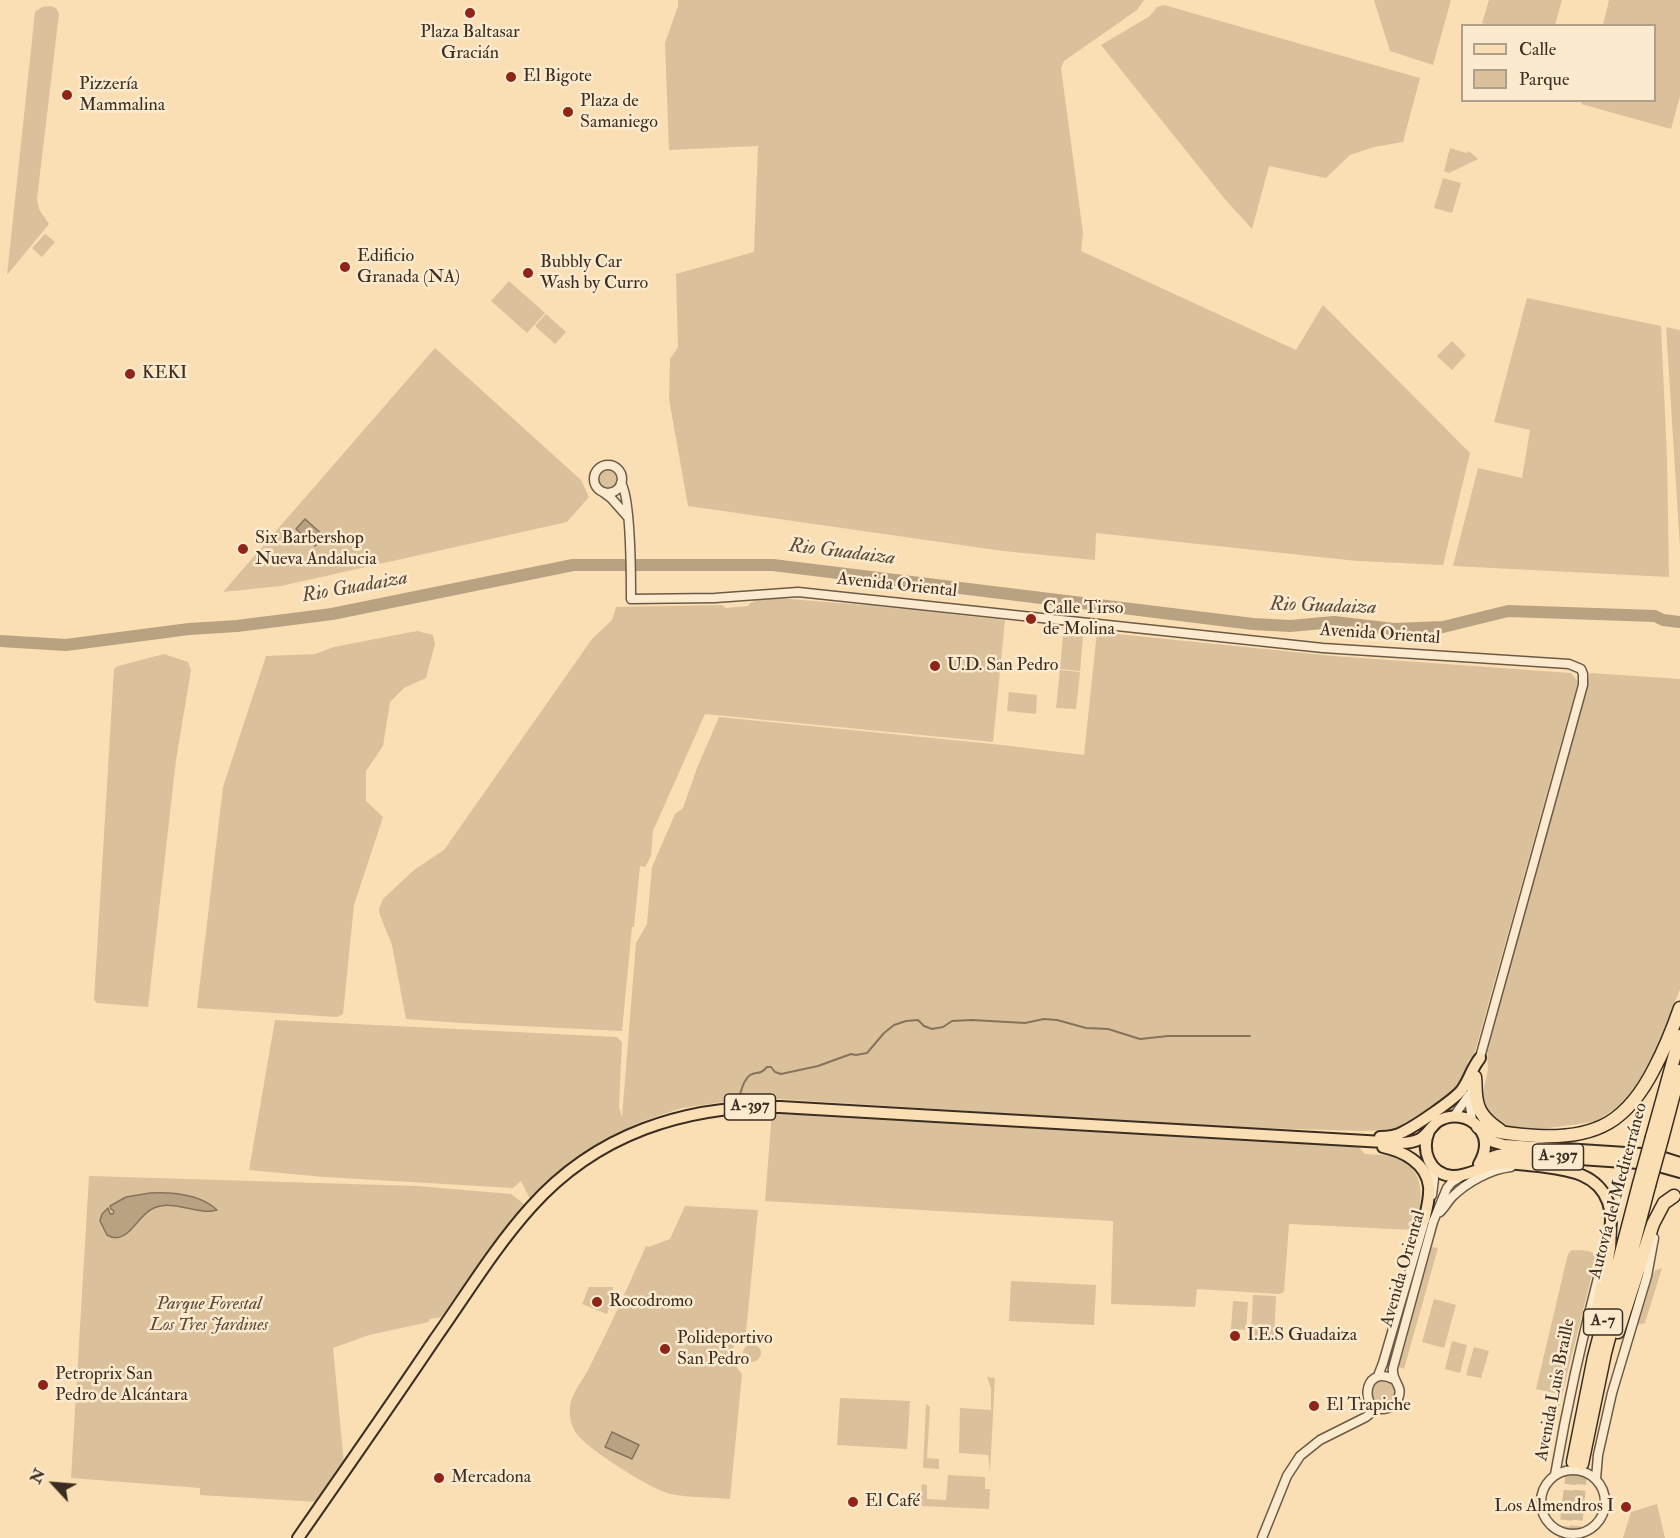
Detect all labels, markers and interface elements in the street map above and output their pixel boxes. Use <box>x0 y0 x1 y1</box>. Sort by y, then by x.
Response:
marker: Plaza Baltasar Gracián <box>463 6 477 20</box>
place label: Plaza Baltasar Gracián <box>420 22 520 64</box>
legend <box>1461 24 1656 102</box>
text: Calle <box>1519 38 1556 61</box>
place label: El Bigote <box>523 66 592 88</box>
text: Parque <box>1519 68 1569 91</box>
marker: El Bigote <box>504 70 518 84</box>
place label: Pizzería Mammalina <box>79 74 165 116</box>
marker: Pizzería Mammalina <box>60 88 74 102</box>
place label: Plaza de Samaniego <box>580 91 658 134</box>
marker: Plaza de Samaniego <box>561 105 575 119</box>
place label: Edificio Granada (NA) <box>357 246 460 288</box>
place label: Bubbly Car Wash by Curro <box>540 252 648 294</box>
marker: Edificio Granada (NA) <box>338 260 352 274</box>
marker: Bubbly Car Wash by Curro <box>521 266 535 280</box>
place label: KEKI <box>142 363 187 385</box>
marker: KEKI <box>123 367 137 381</box>
place label: Six Barbershop Nueva Andalucia <box>255 528 377 570</box>
water label: Rio Guadaiza <box>787 535 897 571</box>
marker: Six Barbershop Nueva Andalucia <box>236 542 250 556</box>
water label: Rio Guadaiza <box>300 567 410 609</box>
street label: Avenida Oriental <box>836 569 958 603</box>
water label: Rio Guadaiza <box>1269 593 1377 621</box>
place label: Calle Tirso de Molina <box>1043 598 1123 640</box>
marker: Calle Tirso de Molina <box>1024 612 1038 626</box>
street label: Avenida Oriental <box>1319 620 1441 650</box>
place label: U.D. San Pedro <box>947 655 1058 677</box>
marker: U.D. San Pedro <box>928 659 942 673</box>
road number: A-397 <box>724 1094 776 1120</box>
street label: Autovía del Mediterráneo <box>1585 1101 1653 1281</box>
road number: A-397 <box>1532 1144 1584 1170</box>
street label: Avenida Oriental <box>1377 1208 1431 1330</box>
place label: Rocodromo <box>609 1291 693 1313</box>
park label: Parque Forestal Los Tres Jardines <box>150 1294 268 1336</box>
marker: Rocodromo <box>590 1295 604 1309</box>
road number: A-7 <box>1584 1309 1622 1335</box>
street label: Avenida Luis Braille <box>1532 1317 1580 1463</box>
place label: I.E.S Guadaiza <box>1247 1325 1357 1347</box>
place label: Polideportivo San Pedro <box>677 1328 773 1370</box>
marker: I.E.S Guadaiza <box>1228 1329 1242 1343</box>
marker: Polideportivo San Pedro <box>658 1342 672 1356</box>
place label: Petroprix San Pedro de Alcántara <box>55 1364 188 1406</box>
marker: Petroprix San Pedro de Alcántara <box>36 1378 50 1392</box>
place label: El Trapiche <box>1326 1395 1411 1417</box>
marker: El Trapiche <box>1307 1399 1321 1413</box>
north arrow <box>24 1454 84 1514</box>
text: N <box>26 1465 50 1487</box>
place label: Mercadona <box>451 1467 531 1489</box>
marker: Mercadona <box>432 1471 446 1485</box>
place label: El Café <box>865 1491 920 1513</box>
marker: El Café <box>846 1495 860 1509</box>
place label: Los Almendros I <box>1494 1496 1614 1518</box>
marker: Los Almendros I <box>1619 1500 1633 1514</box>

